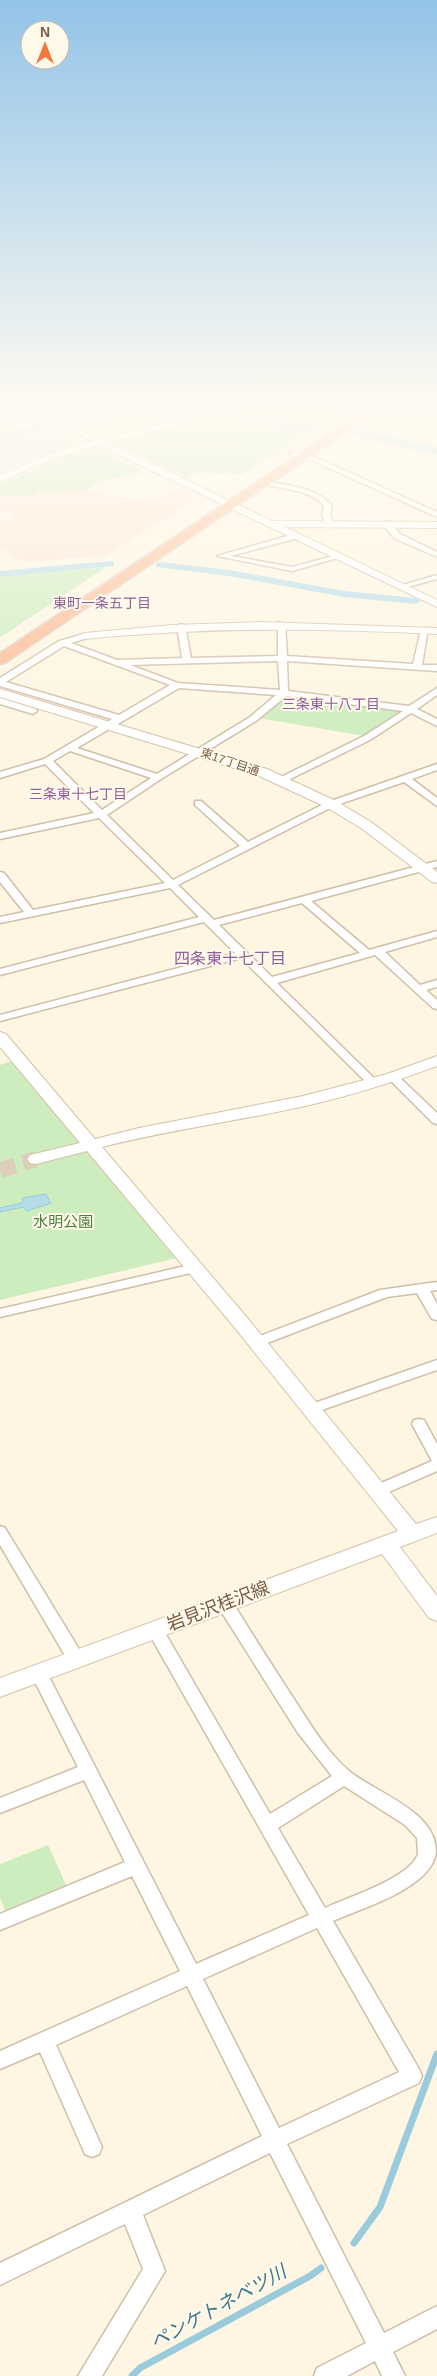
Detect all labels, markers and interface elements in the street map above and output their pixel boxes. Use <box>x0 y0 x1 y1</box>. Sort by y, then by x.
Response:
north arrow <box>20 20 70 70</box>
text: N <box>40 24 50 40</box>
district label: 東町一条五丁目 <box>53 595 151 611</box>
district label: 三条東十八丁目 <box>282 696 380 712</box>
street label: 東17丁目通 <box>199 745 261 779</box>
district label: 三条東十七丁目 <box>29 786 127 802</box>
district label: 四条東十七丁目 <box>174 950 286 967</box>
park label: 水明公園 <box>33 1213 93 1230</box>
street label: 岩見沢桂沢線 <box>164 1577 272 1635</box>
water label: ペンケトネベツ川 <box>146 2260 291 2353</box>

